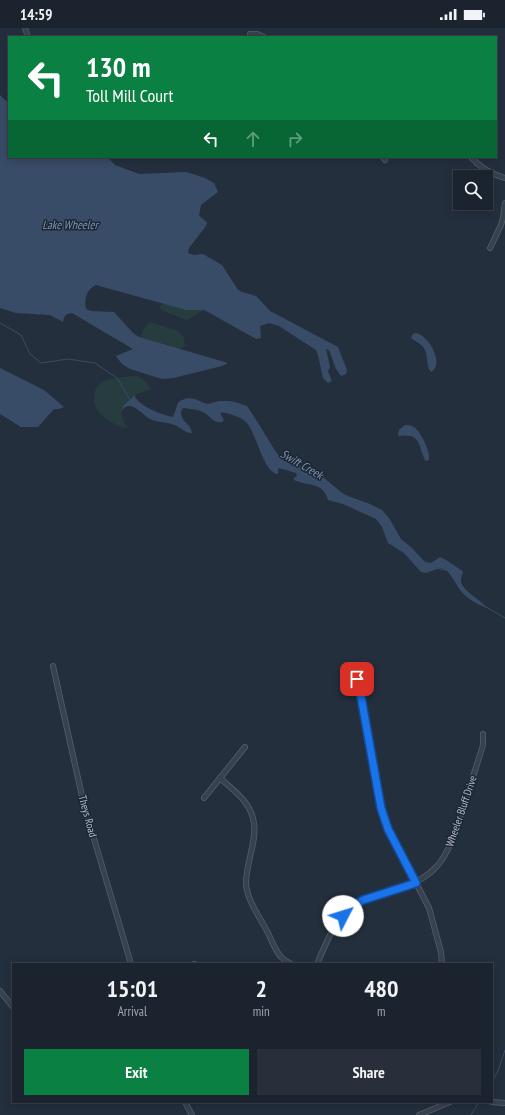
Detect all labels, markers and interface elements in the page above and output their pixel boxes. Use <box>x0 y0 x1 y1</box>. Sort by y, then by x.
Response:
text: 14:59 <box>20 5 52 24</box>
text: 130 m <box>86 48 150 85</box>
icon: left <box>20 52 72 104</box>
text: Toll Mill Court <box>86 84 173 107</box>
icon: left <box>200 128 222 150</box>
icon: ahead <box>242 128 264 150</box>
icon: right <box>284 128 306 150</box>
map controls <box>453 170 493 210</box>
button: search <box>453 170 493 210</box>
water label: Lake Wheeler <box>42 217 100 232</box>
water label: Swift Creek <box>278 446 327 483</box>
pin <box>340 662 374 696</box>
icon: arrive <box>346 668 368 690</box>
street label: Wheeler Bluff Drive <box>442 773 480 848</box>
street label: Theys Road <box>76 793 100 839</box>
position arrow <box>322 895 364 937</box>
text: 15:01 <box>106 973 158 1004</box>
text: 2 <box>255 973 267 1004</box>
text: 480 <box>364 973 399 1004</box>
text: Arrival <box>118 1003 147 1020</box>
text: min <box>253 1003 270 1020</box>
text: m <box>377 1003 386 1020</box>
button: Exit <box>24 1049 249 1095</box>
button: Share <box>257 1049 481 1095</box>

